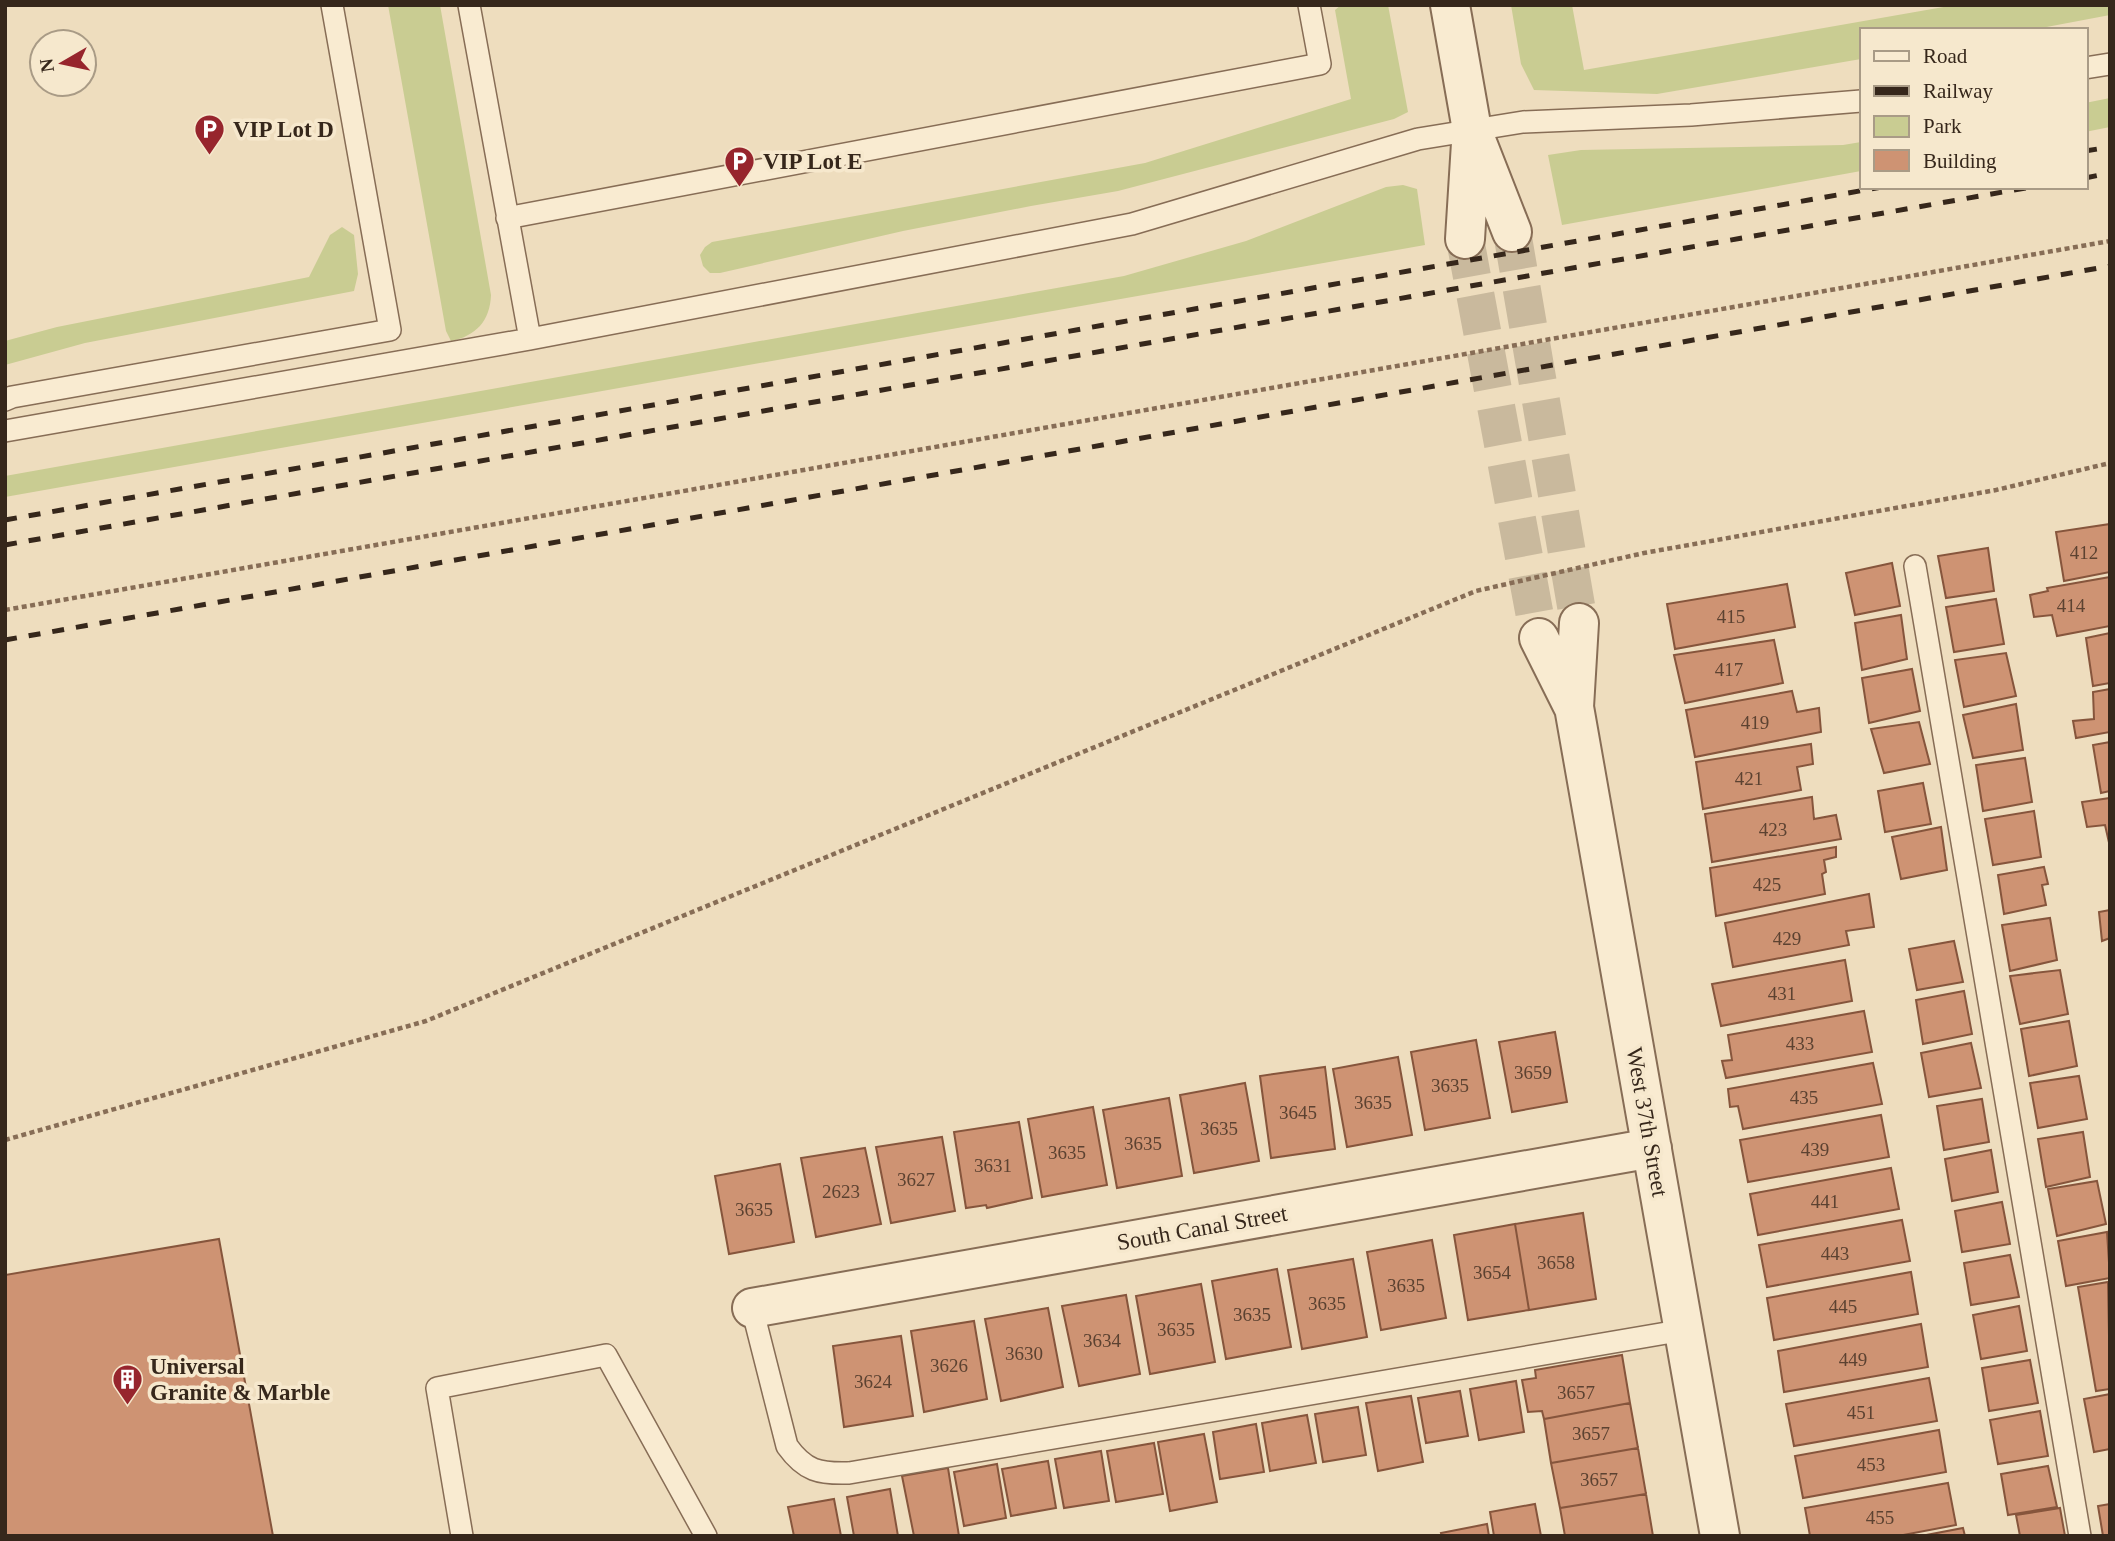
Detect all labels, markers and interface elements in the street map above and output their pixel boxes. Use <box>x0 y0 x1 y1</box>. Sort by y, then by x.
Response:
north arrow <box>28 28 98 98</box>
legend <box>1860 28 2087 189</box>
text: Road <box>1923 44 1968 68</box>
text: N <box>35 57 58 74</box>
text: Railway <box>1923 79 1993 103</box>
parking icon: VIP Lot D <box>193 112 227 156</box>
text: Park <box>1923 114 1962 138</box>
place label: VIP Lot D <box>233 117 334 142</box>
parking icon: VIP Lot E <box>723 144 757 188</box>
place label: VIP Lot E <box>763 149 863 174</box>
text: Building <box>1923 149 1997 173</box>
house number: 412 <box>2070 542 2098 563</box>
house number: 414 <box>2057 595 2086 616</box>
house number: 415 <box>1717 606 1745 627</box>
house number: 417 <box>1715 659 1743 680</box>
house number: 419 <box>1741 712 1769 733</box>
house number: 421 <box>1735 768 1763 789</box>
house number: 423 <box>1759 819 1787 840</box>
house number: 425 <box>1753 874 1781 895</box>
house number: 429 <box>1773 928 1801 949</box>
house number: 431 <box>1768 983 1796 1004</box>
house number: 433 <box>1786 1033 1814 1054</box>
street label: West 37th Street <box>1622 1045 1673 1199</box>
house number: 3659 <box>1514 1062 1552 1083</box>
house number: 3635 <box>1431 1075 1469 1096</box>
house number: 435 <box>1790 1087 1818 1108</box>
house number: 3635 <box>1354 1092 1392 1113</box>
house number: 3645 <box>1279 1102 1317 1123</box>
house number: 3635 <box>1200 1118 1238 1139</box>
house number: 3635 <box>1124 1133 1162 1154</box>
house number: 439 <box>1801 1139 1829 1160</box>
house number: 3635 <box>1048 1142 1086 1163</box>
house number: 3631 <box>974 1155 1012 1176</box>
house number: 3627 <box>897 1169 935 1190</box>
house number: 2623 <box>822 1181 860 1202</box>
house number: 441 <box>1811 1191 1839 1212</box>
house number: 3635 <box>735 1199 773 1220</box>
street label: South Canal Street <box>1115 1201 1290 1255</box>
house number: 443 <box>1821 1243 1849 1264</box>
house number: 3658 <box>1537 1252 1575 1273</box>
house number: 3654 <box>1473 1262 1512 1283</box>
house number: 3635 <box>1387 1275 1425 1296</box>
house number: 3635 <box>1308 1293 1346 1314</box>
house number: 445 <box>1829 1296 1857 1317</box>
house number: 3635 <box>1233 1304 1271 1325</box>
house number: 3635 <box>1157 1319 1195 1340</box>
house number: 3634 <box>1083 1330 1122 1351</box>
house number: 3630 <box>1005 1343 1043 1364</box>
house number: 449 <box>1839 1349 1867 1370</box>
place label: Universal Granite & Marble <box>150 1354 330 1405</box>
house number: 3626 <box>930 1355 968 1376</box>
building icon: Universal Granite & Marble <box>110 1362 144 1406</box>
house number: 3624 <box>854 1371 893 1392</box>
house number: 3657 <box>1557 1382 1595 1403</box>
house number: 451 <box>1847 1402 1875 1423</box>
house number: 3657 <box>1572 1423 1610 1444</box>
house number: 453 <box>1857 1454 1885 1475</box>
house number: 3657 <box>1580 1469 1618 1490</box>
house number: 455 <box>1866 1507 1894 1528</box>

